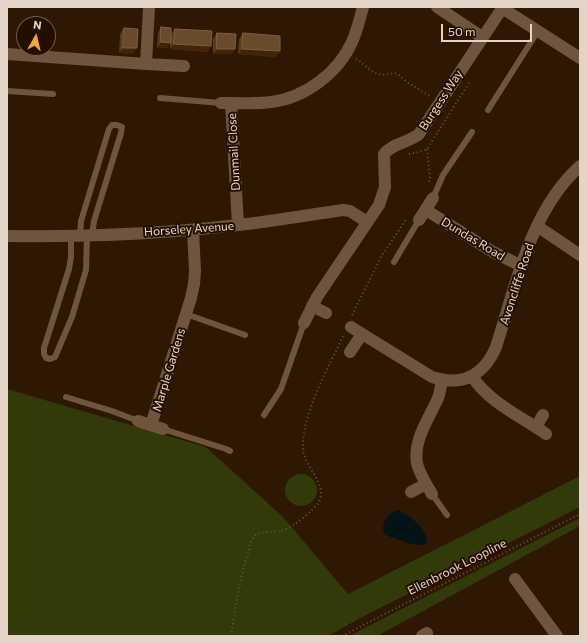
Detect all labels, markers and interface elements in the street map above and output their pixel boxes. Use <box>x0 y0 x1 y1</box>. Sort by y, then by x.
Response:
north arrow <box>16 16 56 56</box>
scale bar <box>443 16 534 42</box>
text: N <box>33 18 43 32</box>
text: 50 m <box>448 24 476 38</box>
street label: Burgess Way <box>416 67 466 133</box>
street label: Dunmail Close <box>225 113 243 191</box>
street label: Dundas Road <box>439 214 507 264</box>
street label: Horseley Avenue <box>143 219 235 239</box>
street label: Avoncliffe Road <box>497 241 537 327</box>
street label: Marple Gardens <box>149 327 189 413</box>
street label: Ellenbrook Loopline <box>405 536 509 598</box>

